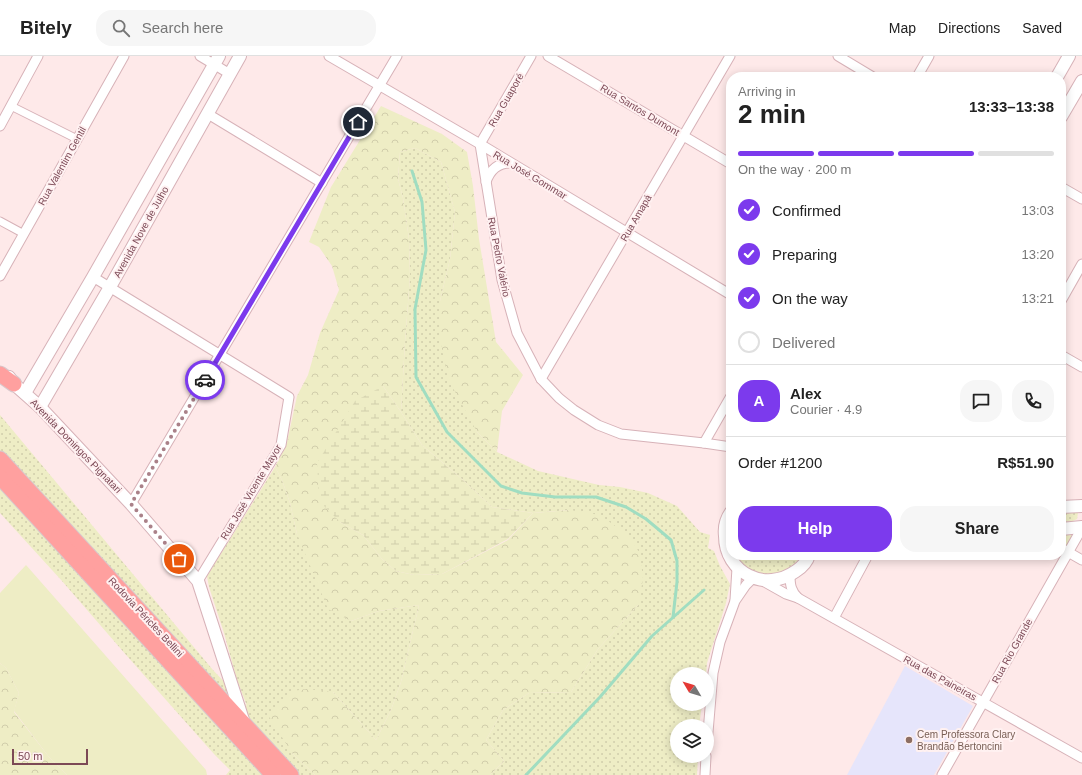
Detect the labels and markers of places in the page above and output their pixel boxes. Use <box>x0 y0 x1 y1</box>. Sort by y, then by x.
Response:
pin <box>341 105 375 139</box>
pin <box>162 542 196 576</box>
place label: Cem Professora Clary Brandão Bertoncini <box>917 729 1015 752</box>
marker: Cem Professora Clary Brandão Bertoncini <box>904 735 914 745</box>

